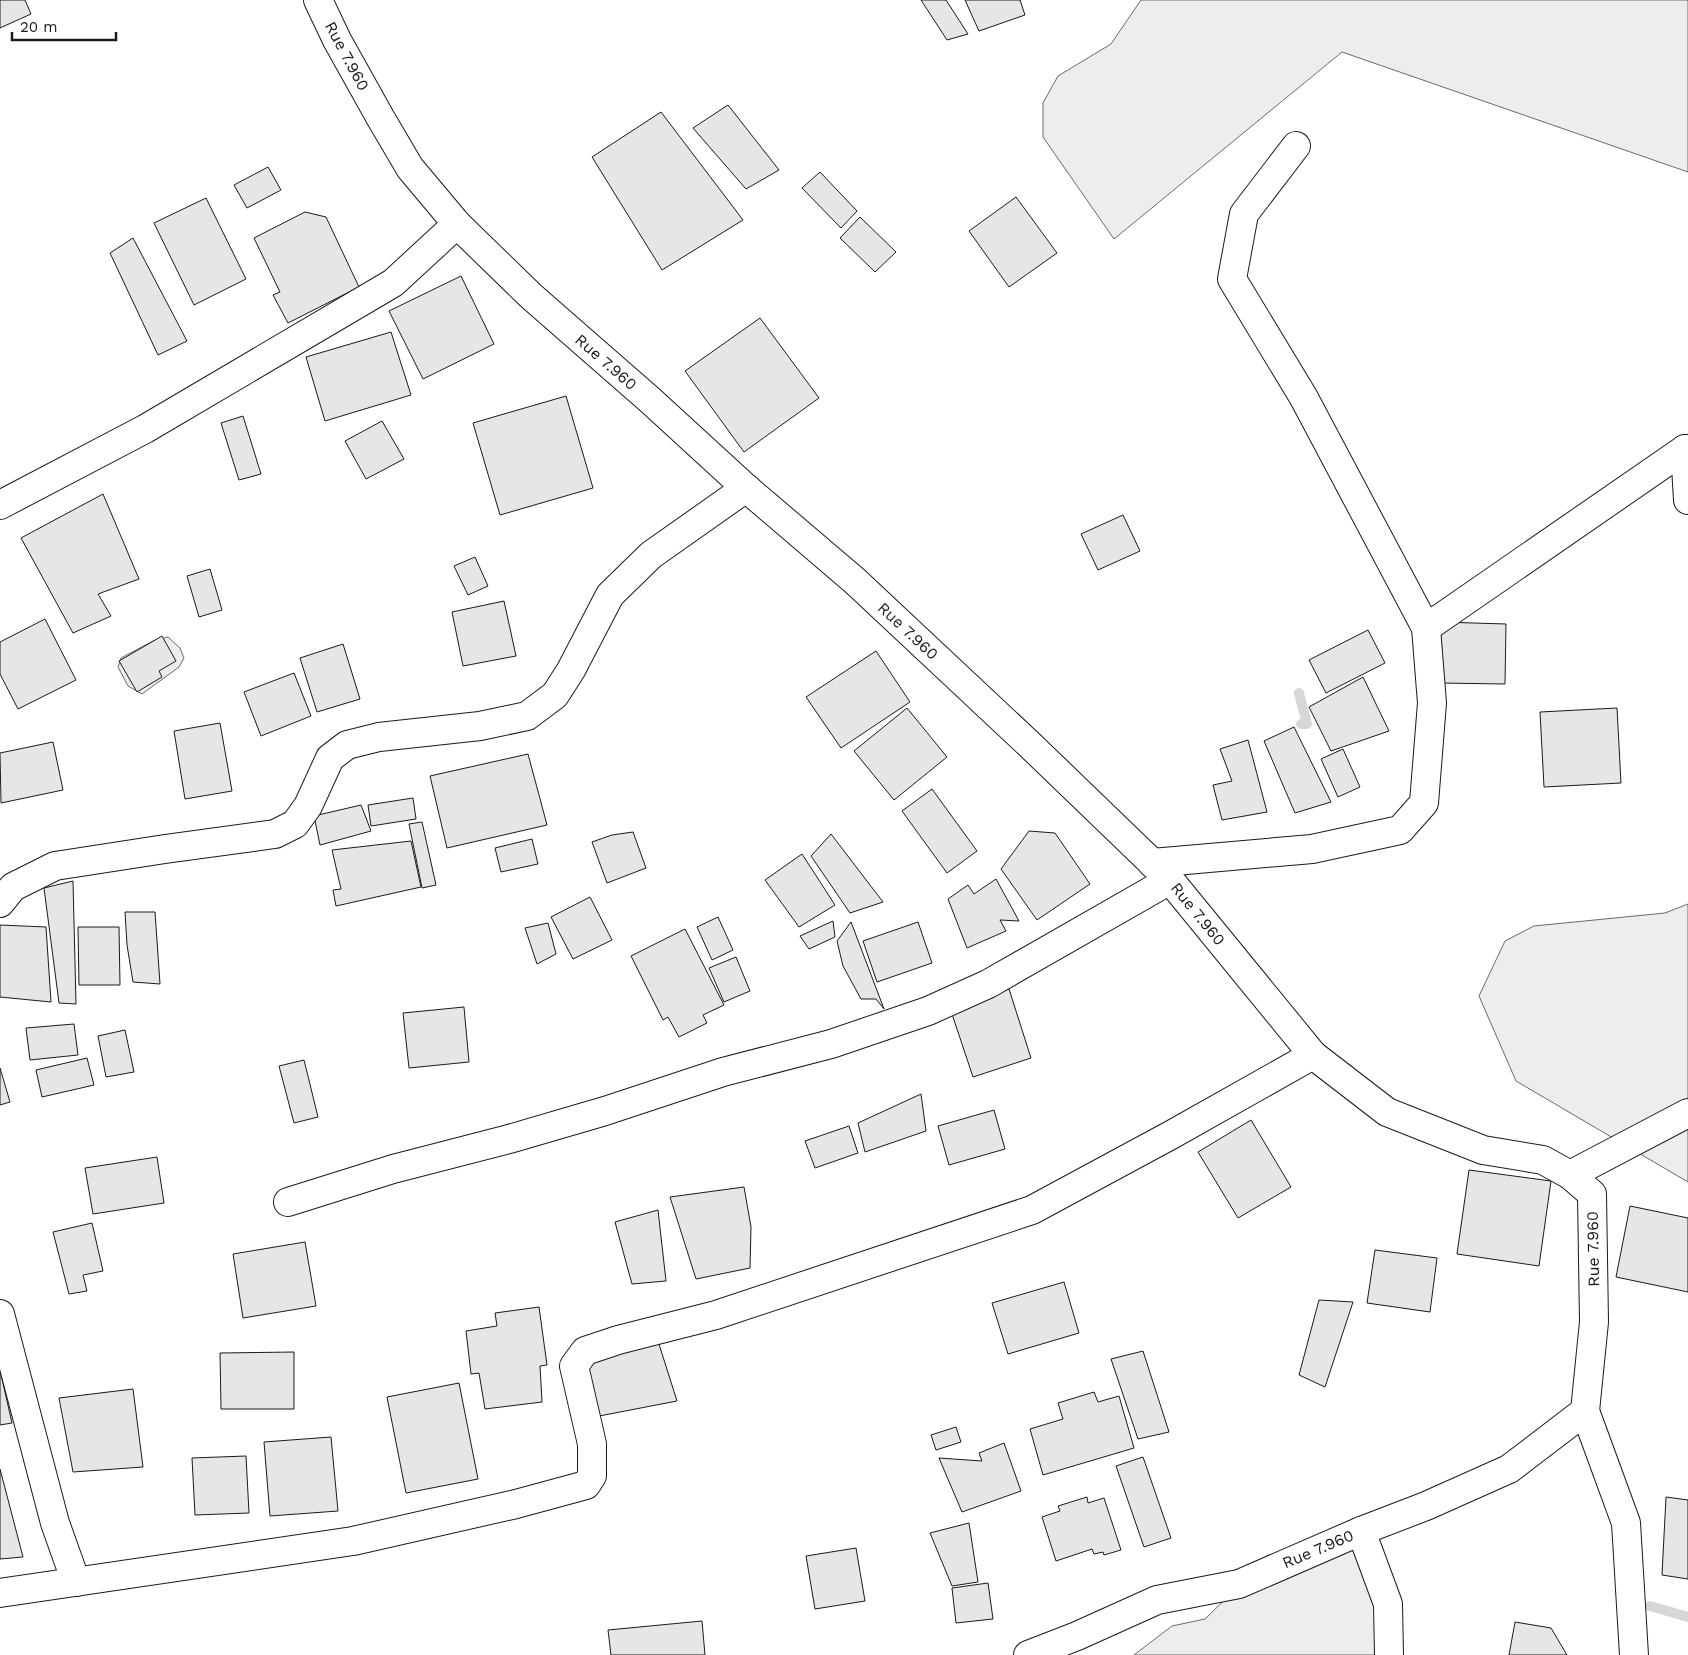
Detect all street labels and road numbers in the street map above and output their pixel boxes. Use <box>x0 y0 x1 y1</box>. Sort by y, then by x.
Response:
street label: Rue 7.960 <box>321 18 373 94</box>
street label: Rue 7.960 <box>571 330 641 394</box>
street label: Rue 7.960 <box>874 598 942 664</box>
street label: Rue 7.960 <box>1167 879 1229 949</box>
street label: Rue 7.960 <box>1583 1211 1603 1287</box>
street label: Rue 7.960 <box>1279 1525 1357 1573</box>

